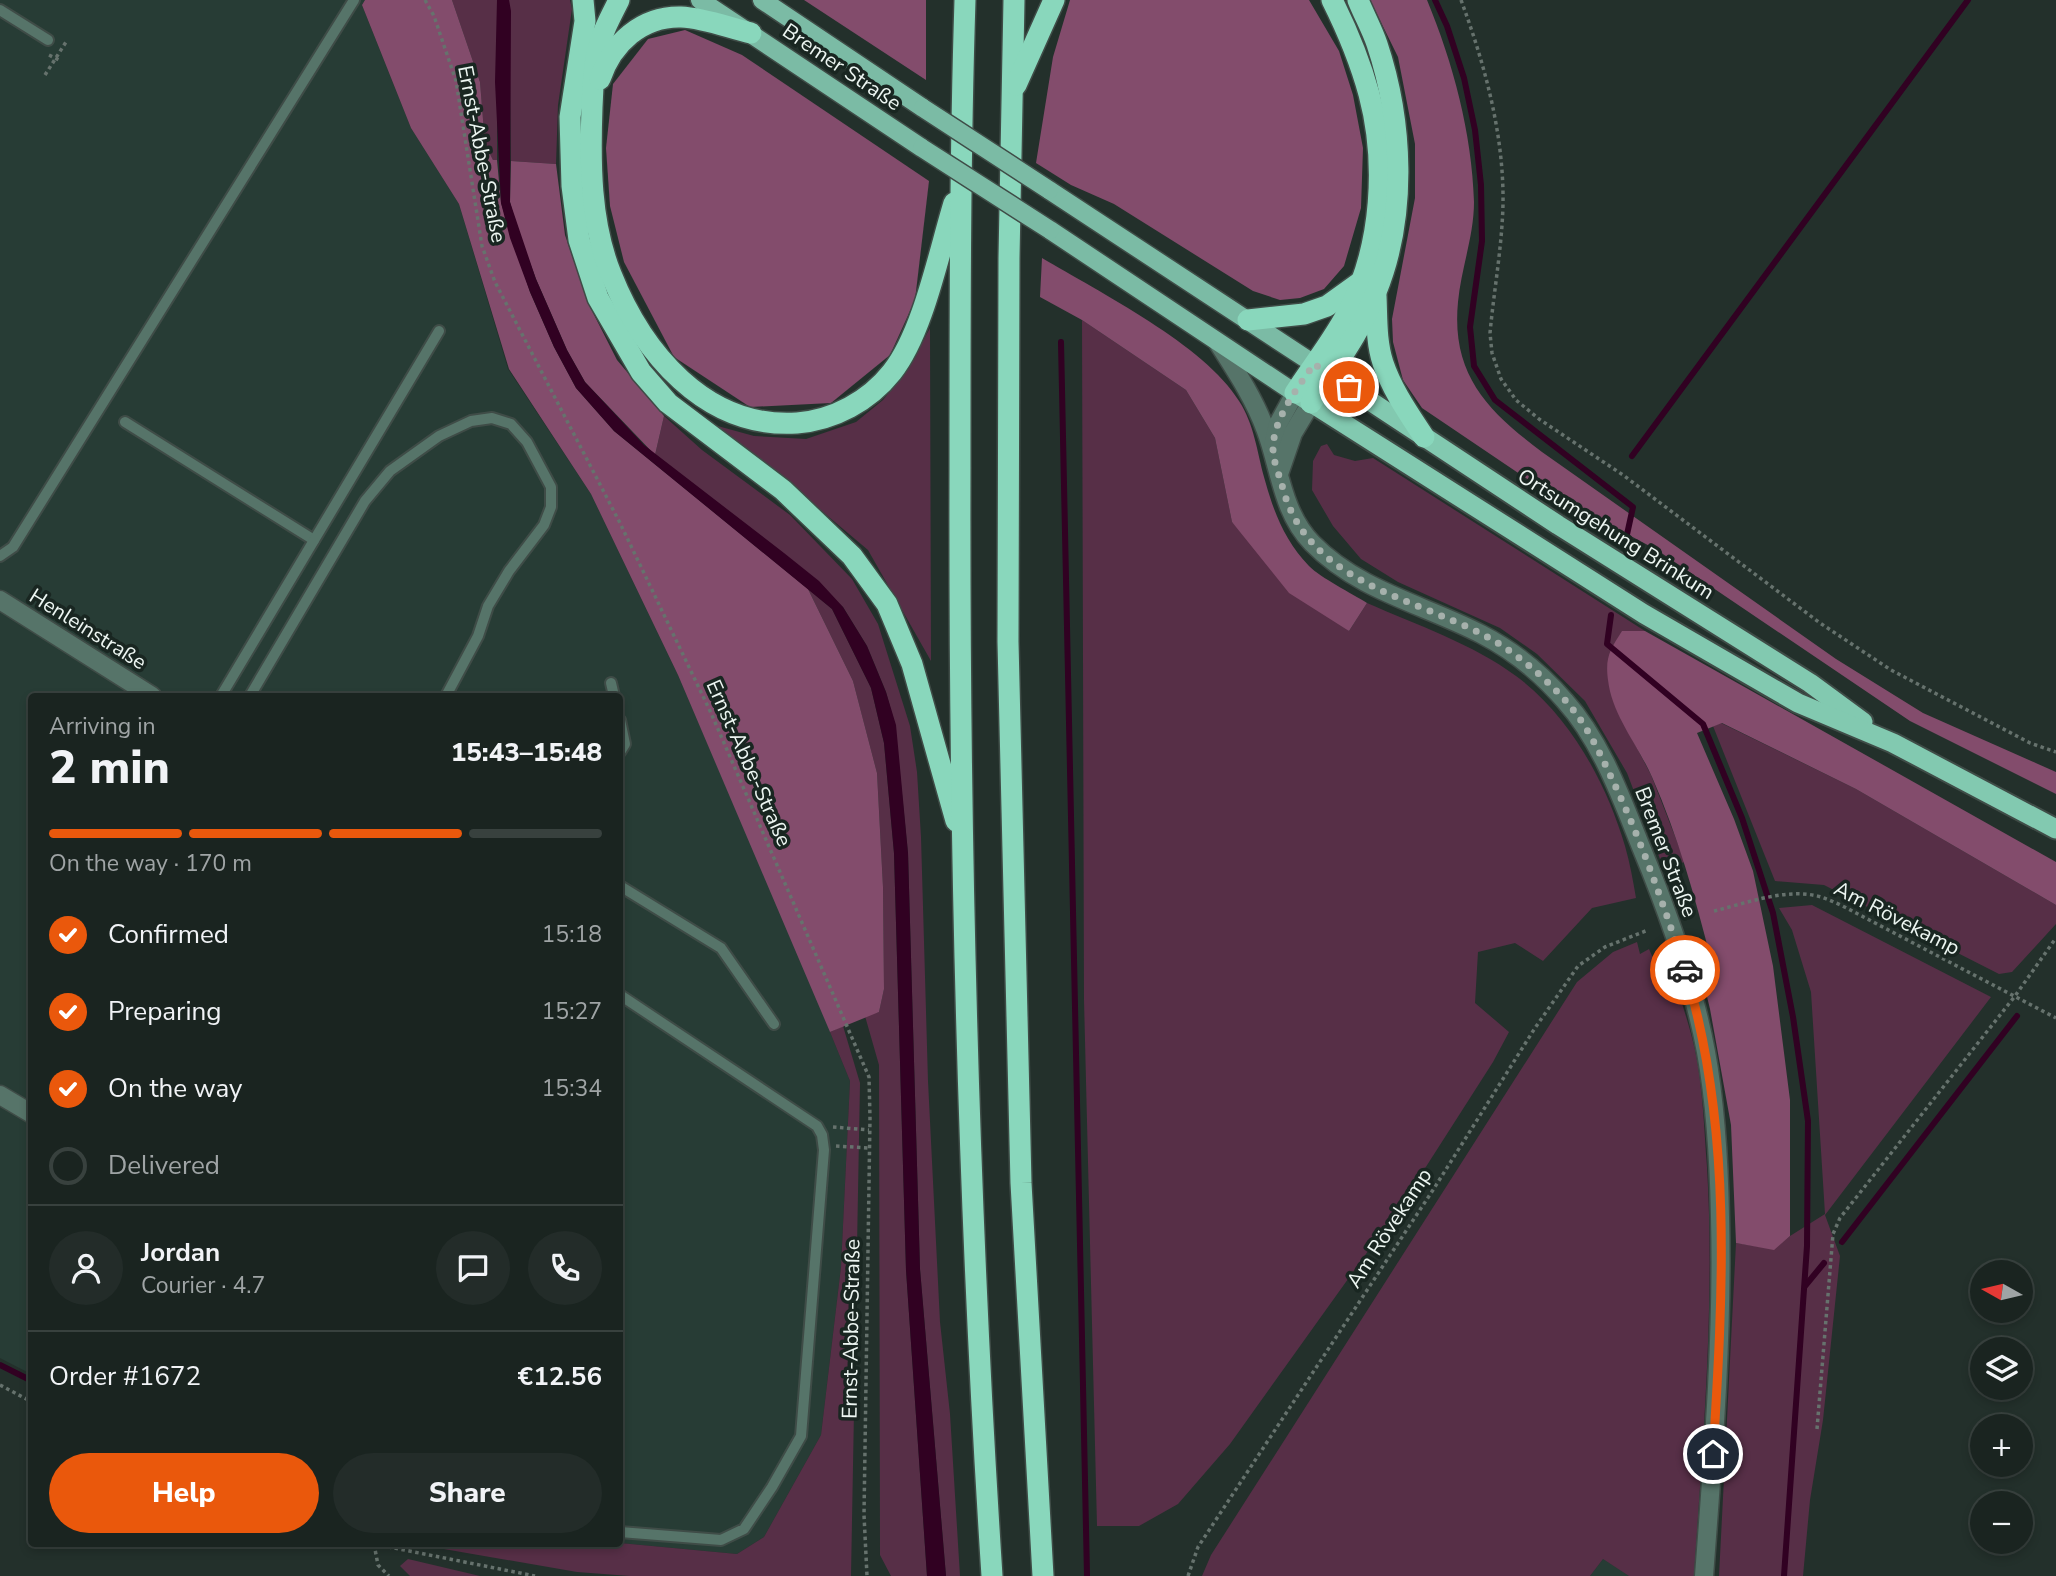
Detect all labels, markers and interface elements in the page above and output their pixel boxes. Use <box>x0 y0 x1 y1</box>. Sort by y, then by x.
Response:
street label: Bremer Straße <box>777 17 907 117</box>
street label: Ernst-Abbe-Straße <box>451 63 513 245</box>
pin <box>1319 357 1379 417</box>
icon: bag <box>1330 368 1368 406</box>
street label: Ortsumgehung Brinkum <box>1512 462 1720 606</box>
street label: Henleinstraße <box>24 582 152 676</box>
street label: Ernst-Abbe-Straße <box>700 675 798 851</box>
text: Arriving in <box>49 711 156 742</box>
text: 15:43–15:48 <box>451 735 602 770</box>
text: 2 min <box>49 736 170 799</box>
street label: Bremer Straße <box>1628 783 1704 921</box>
text: On the way · 170 m <box>49 848 252 879</box>
street label: Am Rövekamp <box>1829 874 1965 962</box>
icon: check <box>49 916 87 954</box>
text: Confirmed <box>108 917 229 952</box>
text: 15:18 <box>542 919 602 950</box>
courier <box>1650 935 1720 1005</box>
icon: car <box>1666 951 1704 989</box>
icon: check <box>49 993 87 1031</box>
text: Preparing <box>108 994 221 1029</box>
text: 15:27 <box>542 996 602 1027</box>
icon: check <box>49 1070 87 1108</box>
text: On the way <box>108 1071 242 1106</box>
text: 15:34 <box>542 1073 602 1104</box>
text: Delivered <box>108 1148 220 1183</box>
street label: Am Rövekamp <box>1340 1163 1438 1293</box>
button: person <box>49 1231 123 1305</box>
button: chat <box>436 1231 510 1305</box>
button: phone <box>528 1231 602 1305</box>
text: Jordan <box>141 1235 220 1270</box>
street label: Ernst-Abbe-Straße <box>835 1239 867 1419</box>
north arrow <box>1970 1260 2034 1323</box>
map controls <box>1970 1260 2033 1554</box>
text: Courier · 4.7 <box>141 1270 265 1301</box>
button: layers <box>1970 1337 2033 1400</box>
text: Order #1672 <box>49 1359 201 1394</box>
text: €12.56 <box>518 1359 602 1394</box>
button: + <box>1970 1414 2033 1477</box>
pin <box>1683 1424 1743 1484</box>
icon: home <box>1694 1435 1732 1473</box>
button: Help <box>49 1453 319 1533</box>
button: Share <box>333 1453 602 1533</box>
button: − <box>1970 1491 2033 1554</box>

